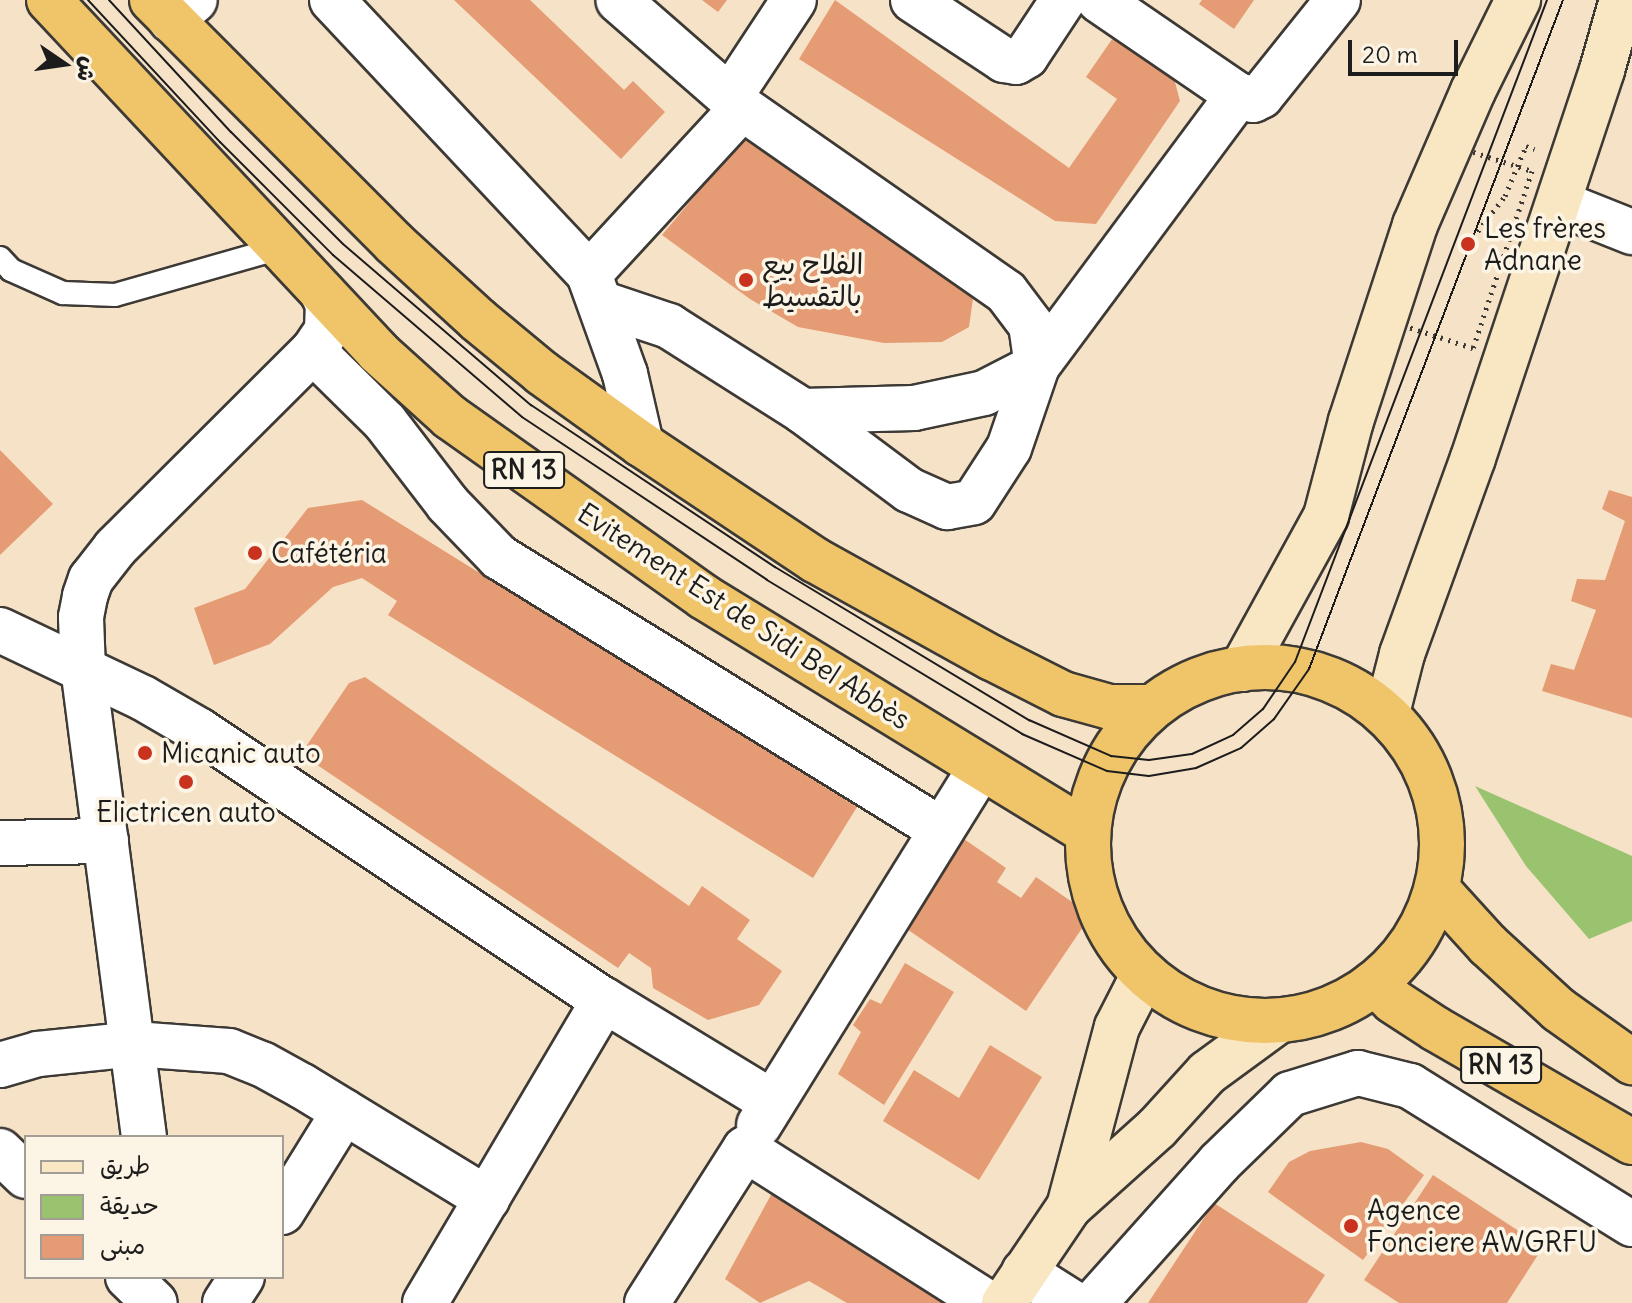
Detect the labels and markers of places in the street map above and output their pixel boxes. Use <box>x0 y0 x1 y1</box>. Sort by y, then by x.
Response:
place label: Les frères Adnane <box>1484 211 1606 277</box>
marker: Les frères Adnane <box>1459 235 1477 253</box>
place label: الفلاح بيع بالتقسيط <box>762 247 863 313</box>
marker: الفلاح بيع بالتقسيط <box>737 271 755 289</box>
place label: Cafétéria <box>271 536 387 570</box>
marker: Cafétéria <box>246 544 264 562</box>
place label: Micanic auto <box>161 736 321 770</box>
marker: Micanic auto <box>136 744 154 762</box>
marker: Elictricen auto <box>177 773 195 791</box>
place label: Elictricen auto <box>96 795 276 829</box>
place label: Agence Fonciere AWGRFU <box>1367 1193 1597 1259</box>
marker: Agence Fonciere AWGRFU <box>1342 1217 1360 1235</box>

